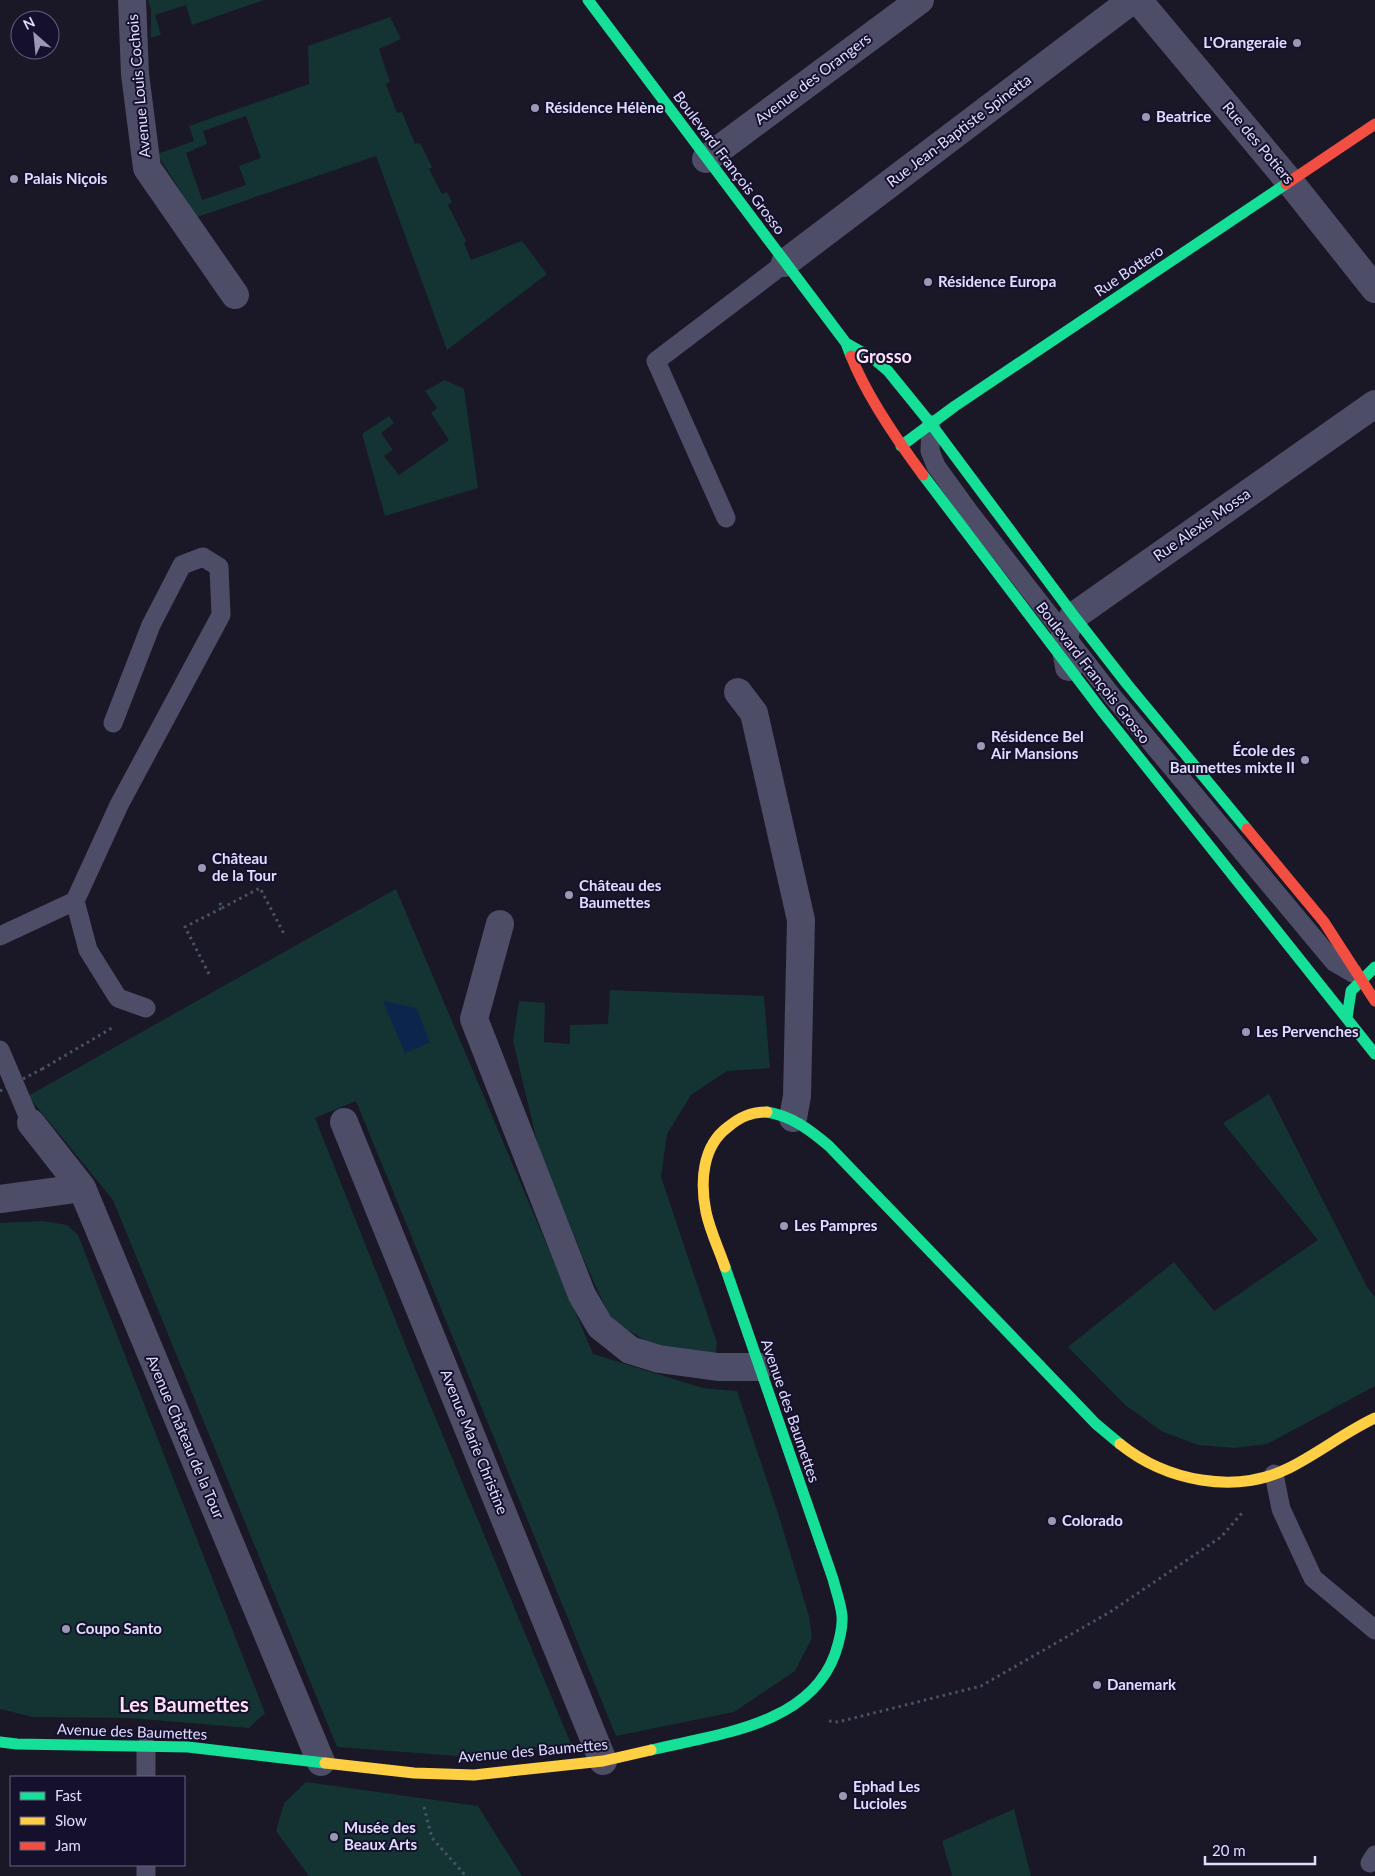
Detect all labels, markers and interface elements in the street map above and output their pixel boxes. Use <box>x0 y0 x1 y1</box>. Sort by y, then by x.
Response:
north arrow <box>10 10 60 60</box>
text: N <box>20 13 38 33</box>
street label: Avenue Louis Cochois <box>123 14 153 159</box>
street label: Avenue des Orangers <box>751 29 874 128</box>
place label: L'Orangeraie <box>1203 33 1287 51</box>
marker: L'Orangeraie <box>1291 37 1303 49</box>
street label: Rue Jean-Baptiste Spinetta <box>883 70 1034 190</box>
street label: Boulevard François Grosso <box>670 87 790 238</box>
place label: Résidence Hélène <box>545 98 664 116</box>
street label: Rue des Potiers <box>1219 98 1298 187</box>
marker: Résidence Hélène <box>529 102 541 114</box>
place label: Beatrice <box>1156 107 1211 125</box>
marker: Beatrice <box>1140 111 1152 123</box>
place label: Palais Niçois <box>24 169 108 187</box>
marker: Palais Niçois <box>8 173 20 185</box>
street label: Rue Bottero <box>1091 241 1166 300</box>
place label: Résidence Europa <box>938 272 1056 290</box>
marker: Résidence Europa <box>922 276 934 288</box>
district label: Grosso <box>856 345 912 367</box>
street label: Rue Alexis Mossa <box>1149 484 1253 564</box>
street label: Boulevard François Grosso <box>1033 598 1155 747</box>
place label: Résidence Bel Air Mansions <box>990 727 1084 762</box>
marker: Résidence Bel Air Mansions <box>975 740 987 752</box>
place label: École des Baumettes mixte II <box>1170 741 1295 776</box>
marker: École des Baumettes mixte II <box>1299 754 1311 766</box>
place label: Château de la Tour <box>212 849 277 884</box>
marker: Château de la Tour <box>196 862 208 874</box>
place label: Château des Baumettes <box>579 876 662 911</box>
marker: Château des Baumettes <box>563 889 575 901</box>
place label: Les Pervenches <box>1256 1022 1359 1040</box>
marker: Les Pervenches <box>1240 1026 1252 1038</box>
place label: Les Pampres <box>794 1216 878 1234</box>
marker: Les Pampres <box>778 1220 790 1232</box>
street label: Avenue des Baumettes <box>758 1337 824 1485</box>
street label: Avenue Château de la Tour <box>143 1352 229 1522</box>
street label: Avenue Marie Christine <box>438 1366 512 1517</box>
place label: Colorado <box>1062 1511 1123 1529</box>
marker: Colorado <box>1046 1515 1058 1527</box>
place label: Coupo Santo <box>76 1619 162 1637</box>
marker: Coupo Santo <box>60 1623 72 1635</box>
place label: Danemark <box>1107 1675 1177 1693</box>
marker: Danemark <box>1091 1679 1103 1691</box>
district label: Les Baumettes <box>119 1692 249 1716</box>
street label: Avenue des Baumettes <box>57 1719 207 1743</box>
street label: Avenue des Baumettes <box>457 1734 609 1766</box>
legend <box>10 1776 185 1866</box>
place label: Ephad Les Lucioles <box>853 1777 921 1812</box>
text: Fast <box>55 1786 82 1804</box>
marker: Ephad Les Lucioles <box>837 1790 849 1802</box>
text: Slow <box>55 1811 87 1829</box>
place label: Musée des Beaux Arts <box>344 1818 417 1853</box>
marker: Musée des Beaux Arts <box>328 1831 340 1843</box>
scale bar <box>1205 1834 1315 1866</box>
text: Jam <box>55 1836 81 1854</box>
text: 20 m <box>1212 1841 1246 1859</box>

